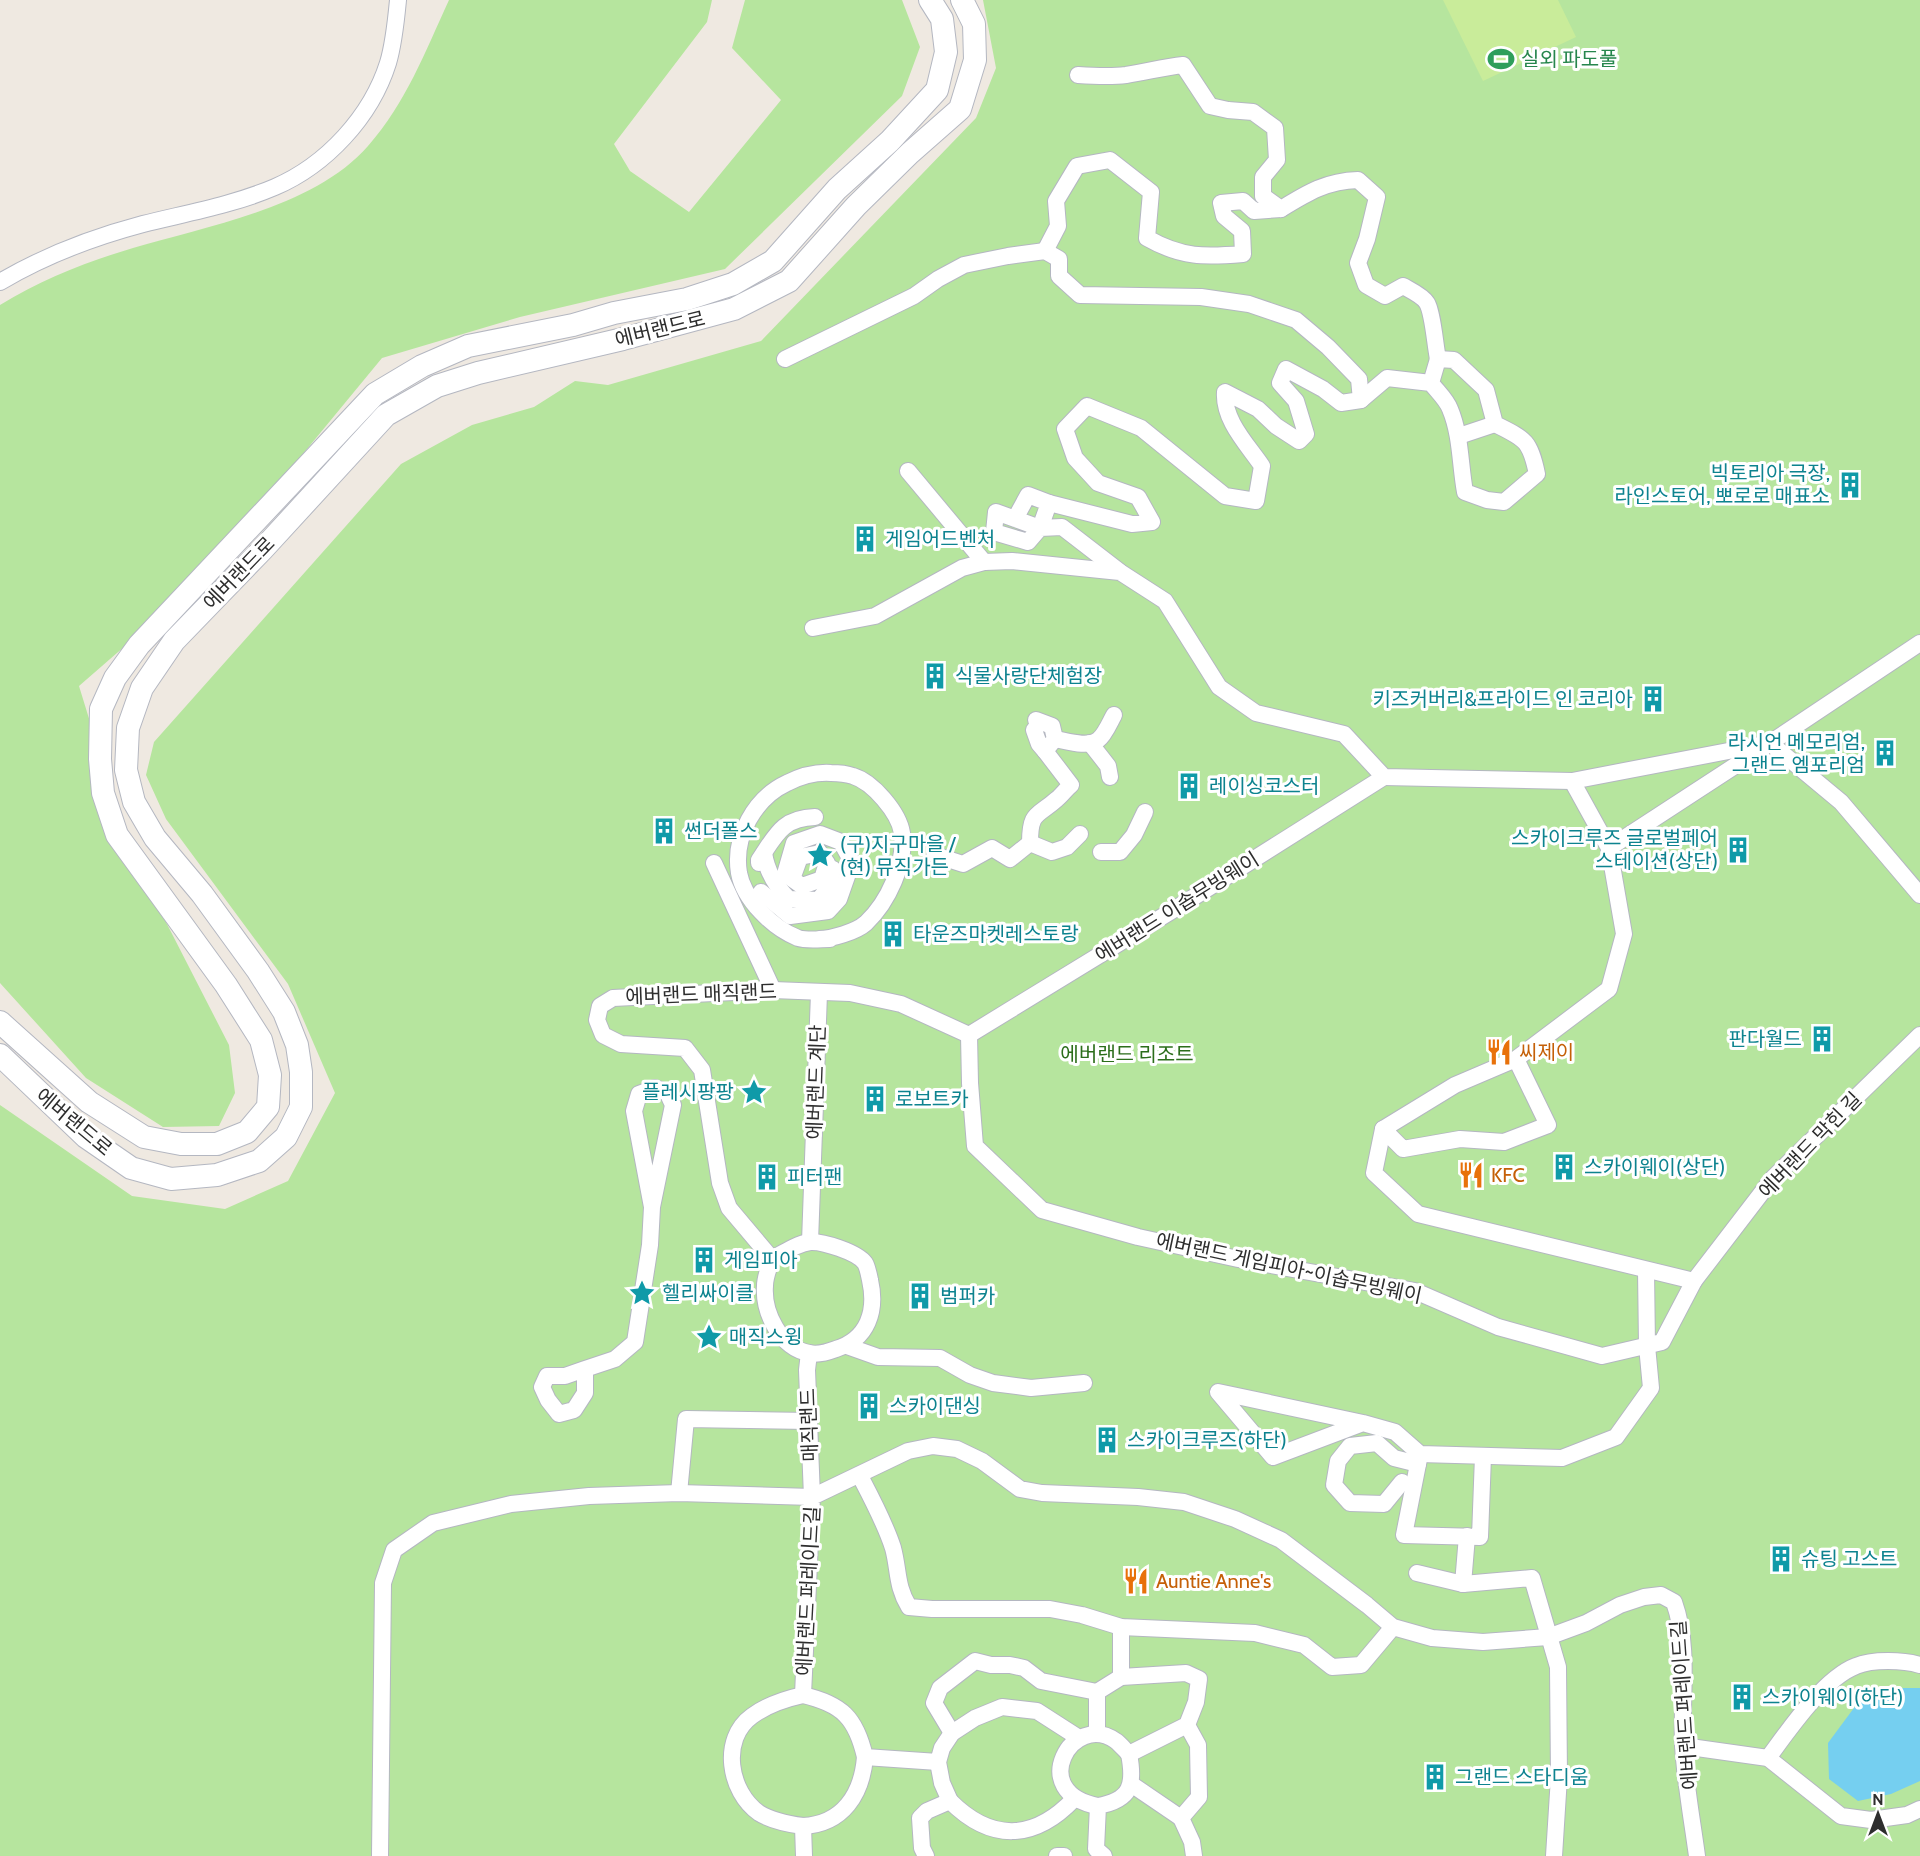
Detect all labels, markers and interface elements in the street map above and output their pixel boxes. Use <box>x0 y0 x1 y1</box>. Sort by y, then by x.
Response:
sports icon: 실외 파도풀 <box>1486 44 1516 74</box>
place label: 실외 파도풀 <box>1521 47 1618 71</box>
street label: 에버랜드로 <box>612 306 708 352</box>
place label: 빅토리아 극장, 라인스토어, 뽀로로 매표소 <box>1614 461 1830 508</box>
building icon: 빅토리아 극장, 라인스토어, 뽀로로 매표소 <box>1835 470 1865 500</box>
building icon: 게임어드벤처 <box>850 524 880 554</box>
place label: 게임어드벤처 <box>885 527 995 551</box>
street label: 에버랜드로 <box>198 532 280 614</box>
building icon: 식물사랑단체험장 <box>920 661 950 691</box>
place label: 식물사랑단체험장 <box>955 664 1102 688</box>
building icon: 키즈커버리&프라이드 인 코리아 <box>1638 684 1668 714</box>
place label: 키즈커버리&프라이드 인 코리아 <box>1373 687 1633 711</box>
place label: 라시언 메모리엄, 그랜드 엠포리엄 <box>1727 730 1865 777</box>
building icon: 라시언 메모리엄, 그랜드 엠포리엄 <box>1870 738 1900 768</box>
building icon: 레이싱코스터 <box>1174 771 1204 801</box>
place label: 레이싱코스터 <box>1209 774 1319 798</box>
building icon: 썬더폴스 <box>649 816 679 846</box>
place label: 썬더폴스 <box>684 819 758 843</box>
place label: 스카이크루즈 글로벌페어 스테이션(상단) <box>1511 826 1718 873</box>
place label: (구)지구마을 / (현) 뮤직가든 <box>840 832 957 879</box>
building icon: 스카이크루즈 글로벌페어 스테이션(상단) <box>1723 835 1753 865</box>
place icon: (구)지구마을 / (현) 뮤직가든 <box>805 840 835 870</box>
street label: 에버랜드 이솝무빙웨이 <box>1091 847 1263 967</box>
building icon: 타운즈마켓레스토랑 <box>878 919 908 949</box>
place label: 타운즈마켓레스토랑 <box>913 922 1079 946</box>
street label: 에버랜드 매직랜드 <box>625 979 777 1009</box>
street label: 에버랜드 계단 <box>802 1024 830 1140</box>
building icon: 판다월드 <box>1807 1024 1837 1054</box>
place label: 판다월드 <box>1728 1027 1802 1051</box>
restaurant icon: 씨제이 <box>1484 1037 1514 1067</box>
place label: 씨제이 <box>1519 1040 1574 1064</box>
park label: 에버랜드 리조트 <box>1060 1042 1194 1066</box>
place icon: 플레시팡팡 <box>739 1077 769 1107</box>
place label: 플레시팡팡 <box>642 1080 734 1104</box>
street label: 에버랜드로 <box>31 1083 117 1161</box>
building icon: 로보트카 <box>860 1084 890 1114</box>
place label: 로보트카 <box>895 1087 969 1111</box>
street label: 에버랜드 막힌 길 <box>1754 1087 1866 1203</box>
building icon: 스카이웨이(상단) <box>1549 1152 1579 1182</box>
place label: 스카이웨이(상단) <box>1584 1155 1725 1179</box>
restaurant icon: KFC <box>1456 1160 1486 1190</box>
building icon: 피터팬 <box>752 1162 782 1192</box>
place label: KFC <box>1491 1163 1525 1187</box>
place label: 피터팬 <box>787 1165 842 1189</box>
street label: 에버랜드 게임피아~이솝무빙웨이 <box>1154 1228 1424 1308</box>
building icon: 게임피아 <box>689 1245 719 1275</box>
place label: 게임피아 <box>724 1248 798 1272</box>
place icon: 헬리싸이클 <box>627 1278 657 1308</box>
place label: 헬리싸이클 <box>662 1281 754 1305</box>
building icon: 범퍼카 <box>905 1281 935 1311</box>
place label: 범퍼카 <box>940 1284 995 1308</box>
place icon: 매직스윙 <box>694 1322 724 1352</box>
place label: 매직스윙 <box>729 1325 803 1349</box>
street label: 매직랜드 <box>796 1388 822 1462</box>
building icon: 스카이댄싱 <box>854 1391 884 1421</box>
place label: 스카이댄싱 <box>889 1394 981 1418</box>
building icon: 스카이크루즈(하단) <box>1092 1425 1122 1455</box>
place label: 스카이크루즈(하단) <box>1127 1428 1287 1452</box>
street label: 에버랜드 퍼레이드길 <box>792 1505 824 1677</box>
building icon: 슈팅 고스트 <box>1766 1544 1796 1574</box>
place label: 슈팅 고스트 <box>1801 1547 1898 1571</box>
restaurant icon: Auntie Anne's <box>1121 1566 1151 1596</box>
place label: Auntie Anne's <box>1156 1569 1271 1593</box>
street label: 에버랜드 퍼레이드길 <box>1666 1619 1702 1791</box>
building icon: 스카이웨이(하단) <box>1727 1682 1757 1712</box>
place label: 스카이웨이(하단) <box>1762 1685 1903 1709</box>
building icon: 그랜드 스타디움 <box>1420 1762 1450 1792</box>
place label: 그랜드 스타디움 <box>1455 1765 1588 1789</box>
north arrow <box>1848 1784 1908 1844</box>
text: N <box>1872 1790 1884 1809</box>

